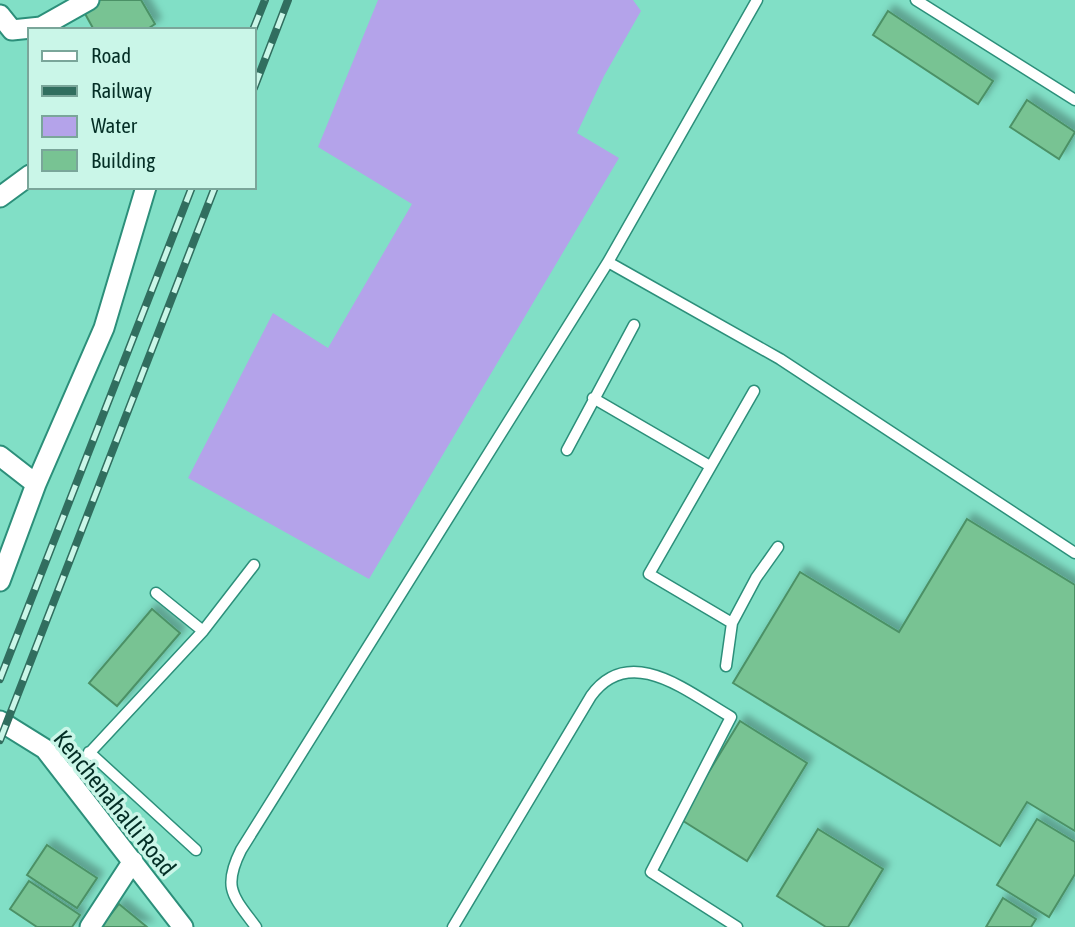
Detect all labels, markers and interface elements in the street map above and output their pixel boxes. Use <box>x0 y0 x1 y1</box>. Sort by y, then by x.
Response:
legend <box>28 28 256 189</box>
text: Road <box>91 43 131 67</box>
text: Railway <box>91 78 153 102</box>
text: Water <box>91 113 138 137</box>
text: Building <box>91 148 155 172</box>
street label: Kenchenahalli Road <box>48 725 182 881</box>

